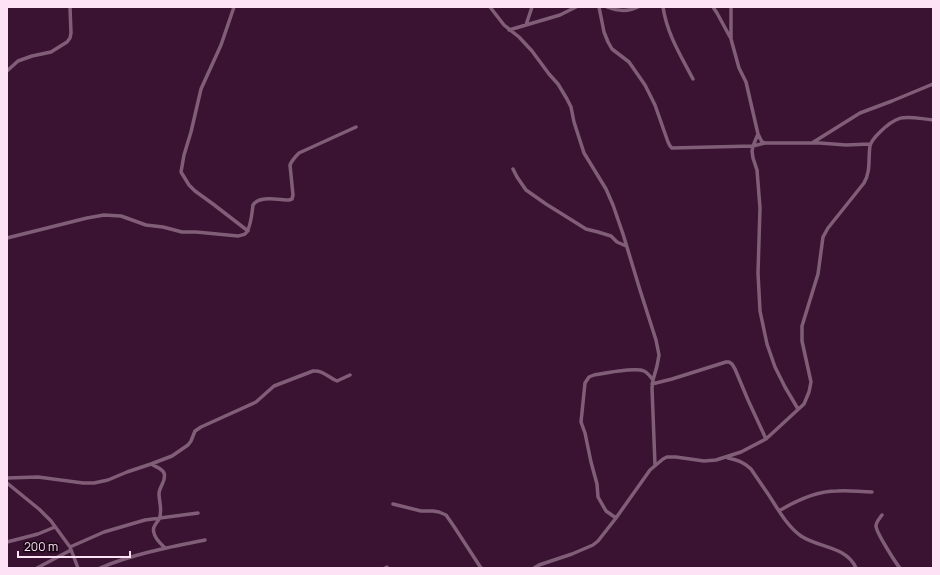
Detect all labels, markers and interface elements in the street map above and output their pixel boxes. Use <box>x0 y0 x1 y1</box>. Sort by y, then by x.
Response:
scale bar <box>18 533 130 559</box>
text: 200 m <box>24 538 58 555</box>

